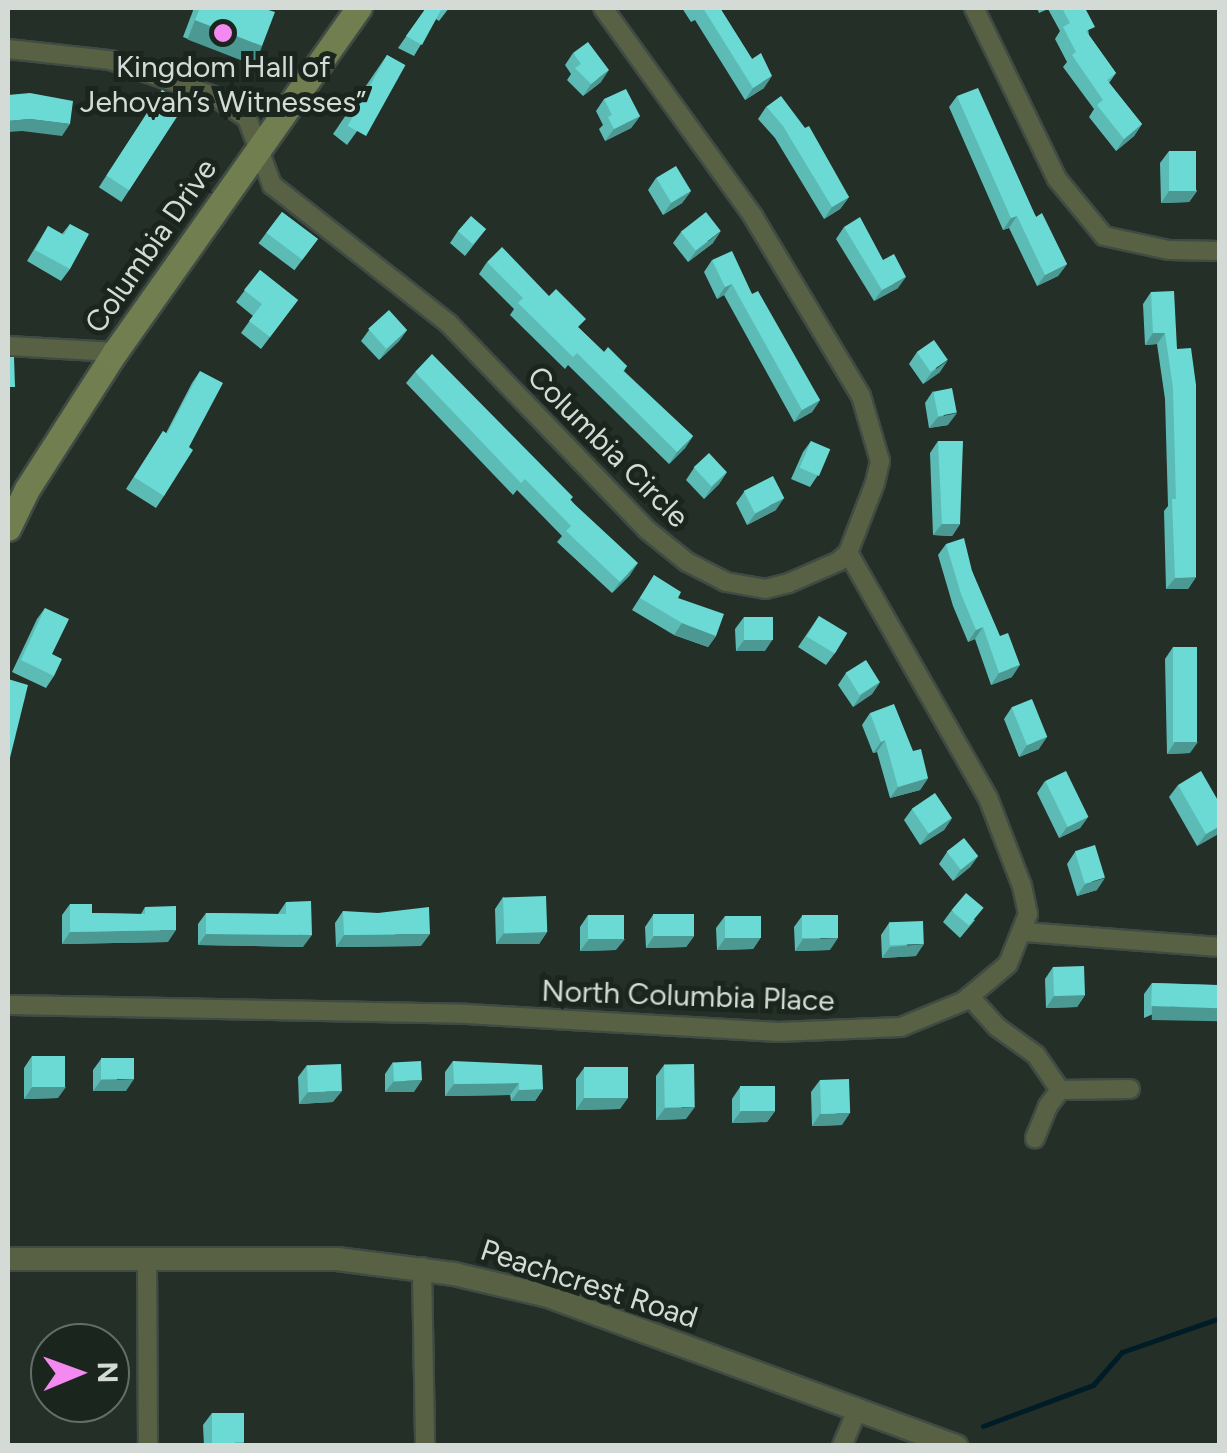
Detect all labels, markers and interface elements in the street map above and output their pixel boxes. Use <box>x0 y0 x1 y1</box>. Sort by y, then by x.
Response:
marker: Kingdom Hall of Jehovah’s Witnesses” <box>212 22 234 44</box>
place label: Kingdom Hall of Jehovah’s Witnesses” <box>80 49 366 120</box>
street label: Columbia Drive <box>78 152 224 340</box>
street label: Columbia Circle <box>520 359 696 535</box>
street label: North Columbia Place <box>541 973 835 1019</box>
street label: Peachcrest Road <box>476 1232 702 1336</box>
north arrow <box>30 1323 130 1423</box>
text: N <box>91 1361 125 1384</box>

